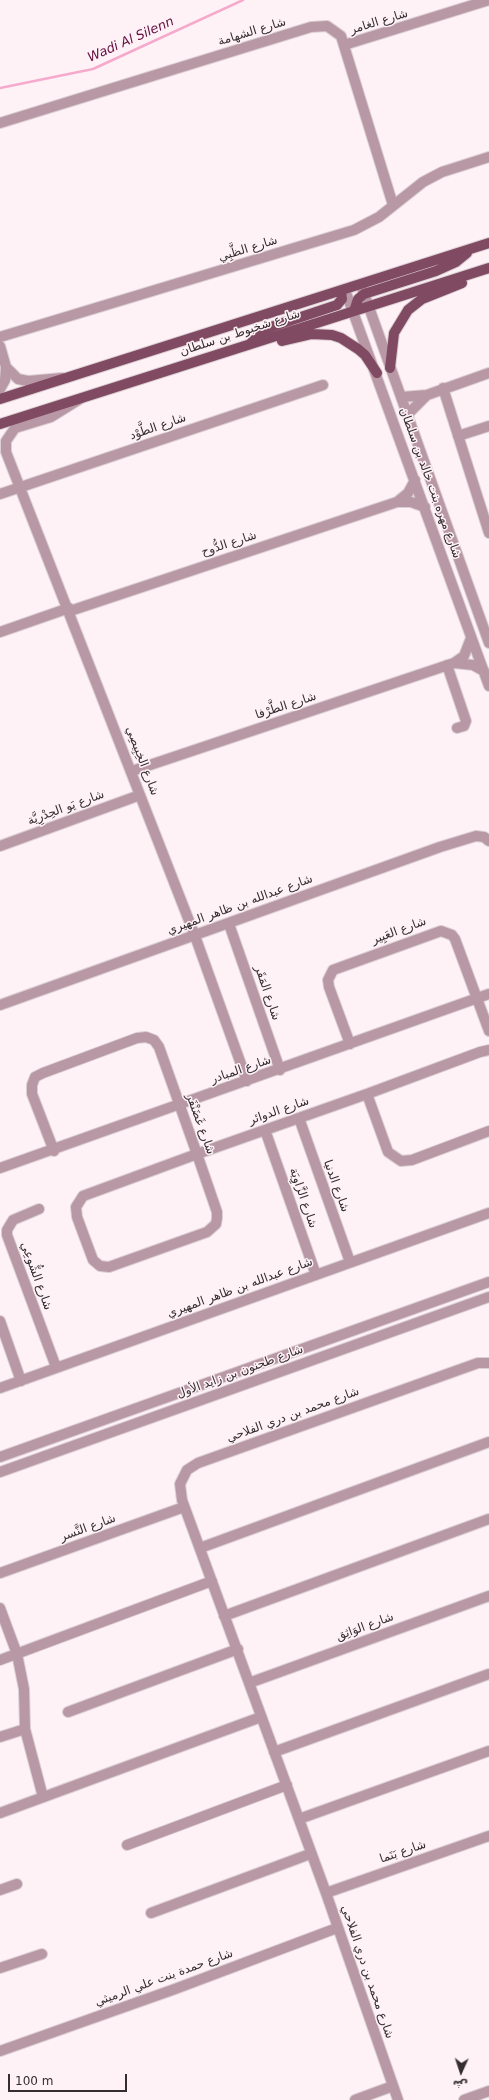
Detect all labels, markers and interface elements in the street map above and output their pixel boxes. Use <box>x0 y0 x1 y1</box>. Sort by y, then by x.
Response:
street label: شارع الغامر <box>348 6 410 38</box>
water label: Wadi Al Silenn <box>85 14 177 66</box>
street label: شارع الشهامة <box>216 15 288 49</box>
street label: شارع الظَّبِي <box>217 233 279 265</box>
street label: شارع شخبوط بن سلطان <box>178 307 302 359</box>
street label: شارع مهره بنت خالد بن سلطان <box>396 406 464 560</box>
street label: شارع الطَّوْد <box>128 411 188 443</box>
street label: شارع الدُّوح <box>200 528 258 560</box>
street label: شارع الطَّرْفا <box>254 689 318 723</box>
street label: شارع الخِبِيصِي <box>122 724 162 798</box>
street label: شارع يَو الحِدْرِيَّة <box>26 787 106 829</box>
street label: شارع عبدالله بن ظاهر المهيري <box>165 872 315 938</box>
street label: شارع العَبِير <box>370 914 428 948</box>
street label: شارع المَقَر <box>251 964 283 1022</box>
street label: شارع المبادر <box>209 1053 273 1087</box>
street label: شارع غَضَنْفَر <box>182 1092 218 1156</box>
street label: شارع الدوائر <box>247 1094 311 1128</box>
street label: شارع الدنيا <box>320 1158 352 1214</box>
street label: شارع الزَّاوِيَة <box>286 1166 320 1230</box>
street label: شارع الشُّوعِي <box>17 1240 55 1312</box>
street label: شارع عبدالله بن ظاهر المهيري <box>165 1255 315 1321</box>
street label: شارع طحنون بن زايد الأول <box>175 1342 305 1402</box>
street label: شارع محمد بن دري الفلاحي <box>225 1384 361 1446</box>
street label: شارع النَّسر <box>58 1511 118 1545</box>
street label: شارع الوَاثِق <box>334 1610 396 1644</box>
street label: شارع بَنَما <box>378 1837 428 1867</box>
street label: شارع محمد بن دري الفلاحي <box>337 1903 397 2041</box>
street label: شارع حمدة بنت علي الرميثي <box>93 1946 235 2010</box>
north arrow <box>441 2052 481 2092</box>
scale bar <box>10 2066 129 2092</box>
text: 100 m <box>15 2074 53 2088</box>
text: ش <box>452 2078 468 2091</box>

